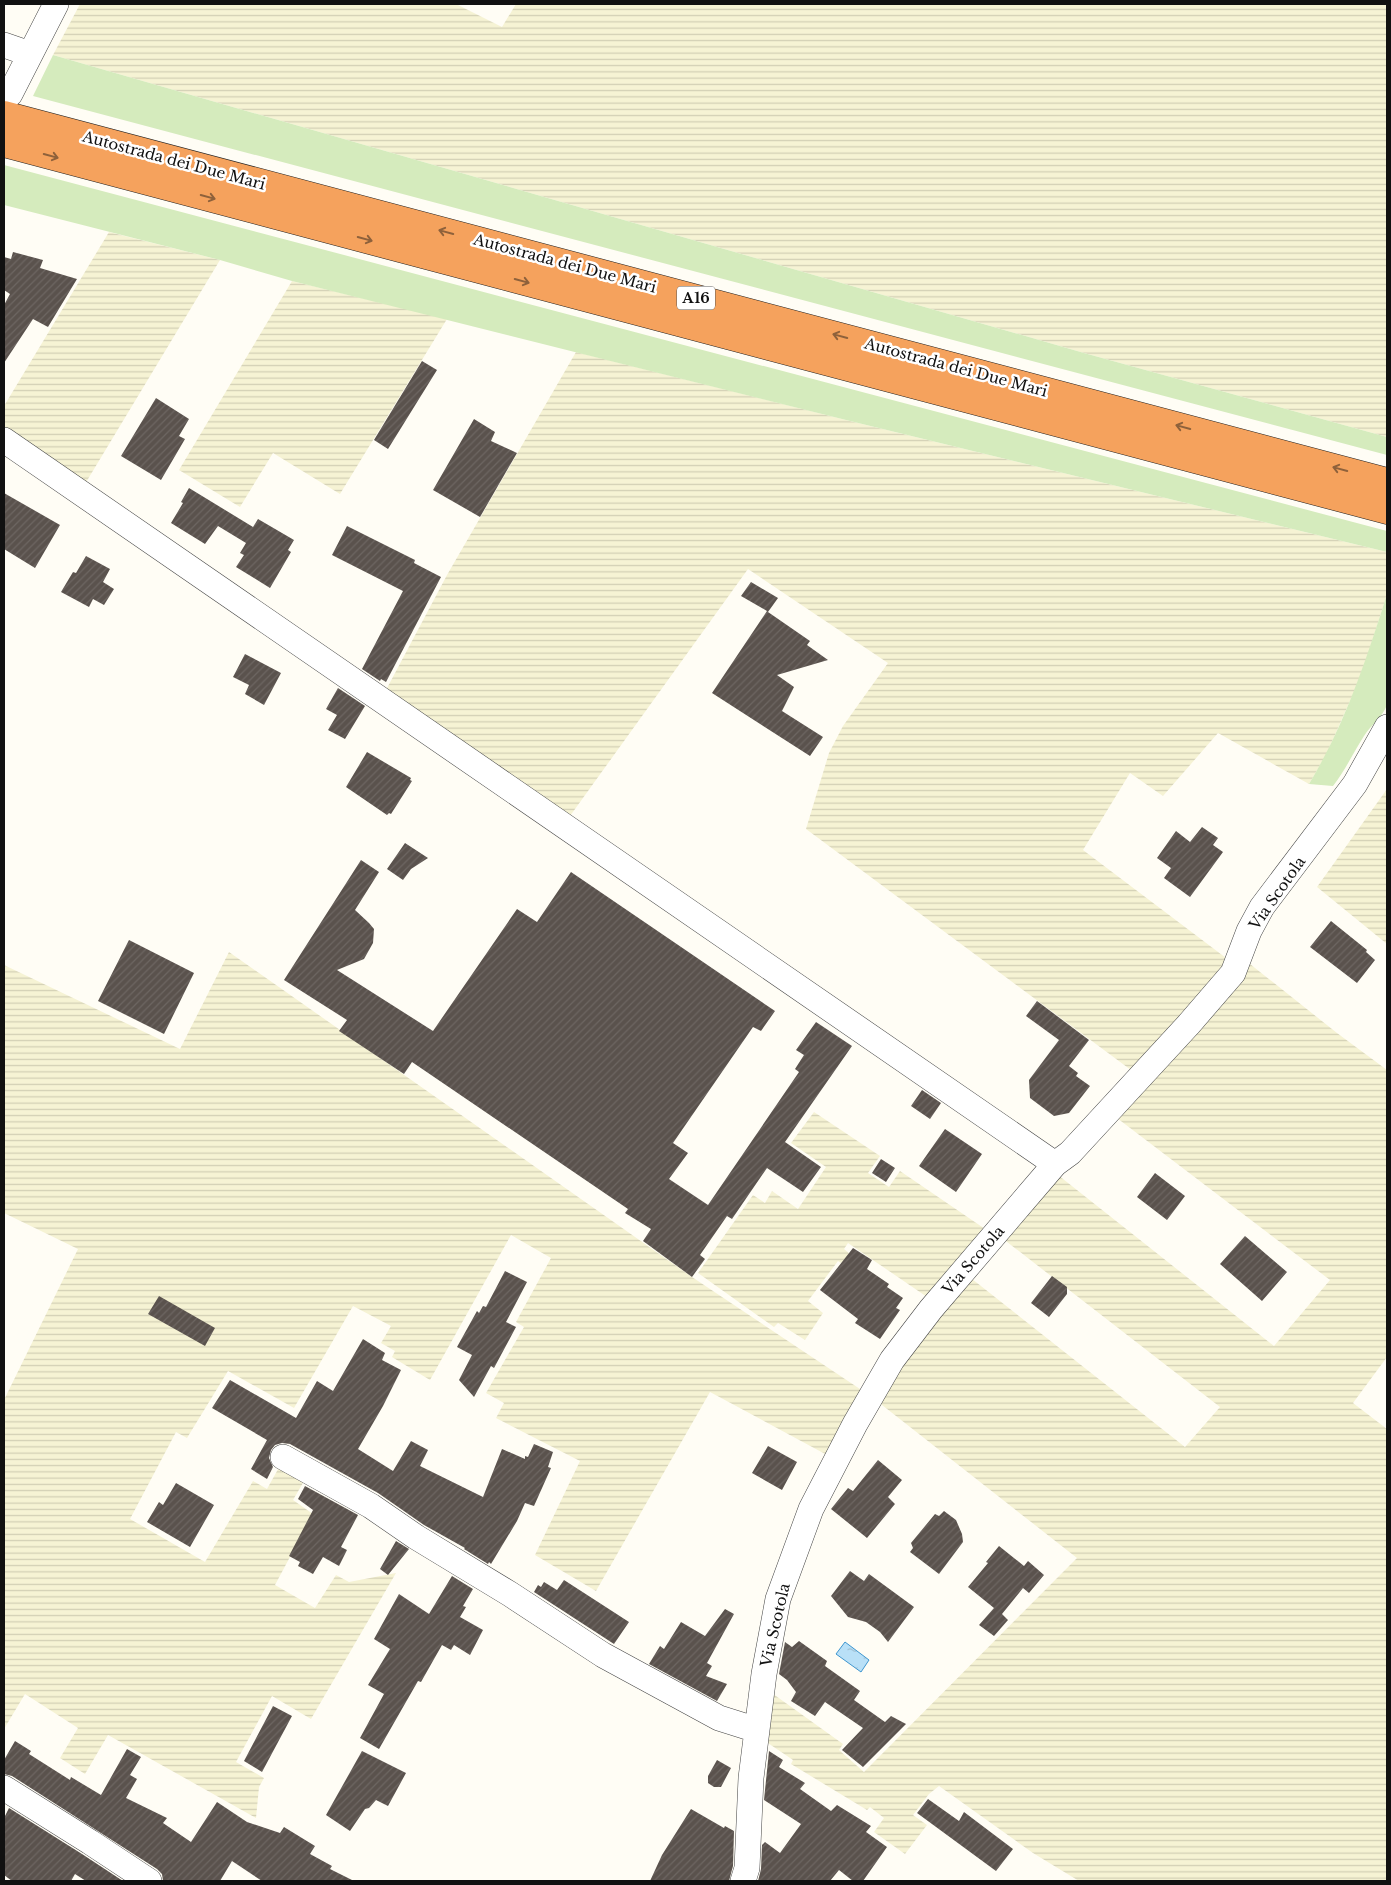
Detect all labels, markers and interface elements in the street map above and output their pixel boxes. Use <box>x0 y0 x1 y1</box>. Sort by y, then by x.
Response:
street label: Autostrada dei Due Mari <box>79 126 268 194</box>
one-way arrow <box>42 151 58 161</box>
one-way arrow <box>199 193 215 203</box>
one-way arrow <box>439 227 455 236</box>
street label: Autostrada dei Due Mari <box>470 229 659 297</box>
one-way arrow <box>357 235 373 244</box>
one-way arrow <box>514 276 530 286</box>
road number: A16 <box>677 286 715 310</box>
one-way arrow <box>832 331 848 341</box>
street label: Autostrada dei Due Mari <box>861 333 1050 401</box>
one-way arrow <box>1176 422 1192 432</box>
one-way arrow <box>1333 464 1349 473</box>
street label: Via Scotola <box>1244 852 1310 934</box>
street label: Via Scotola <box>937 1221 1009 1299</box>
street label: Via Scotola <box>756 1581 794 1670</box>

